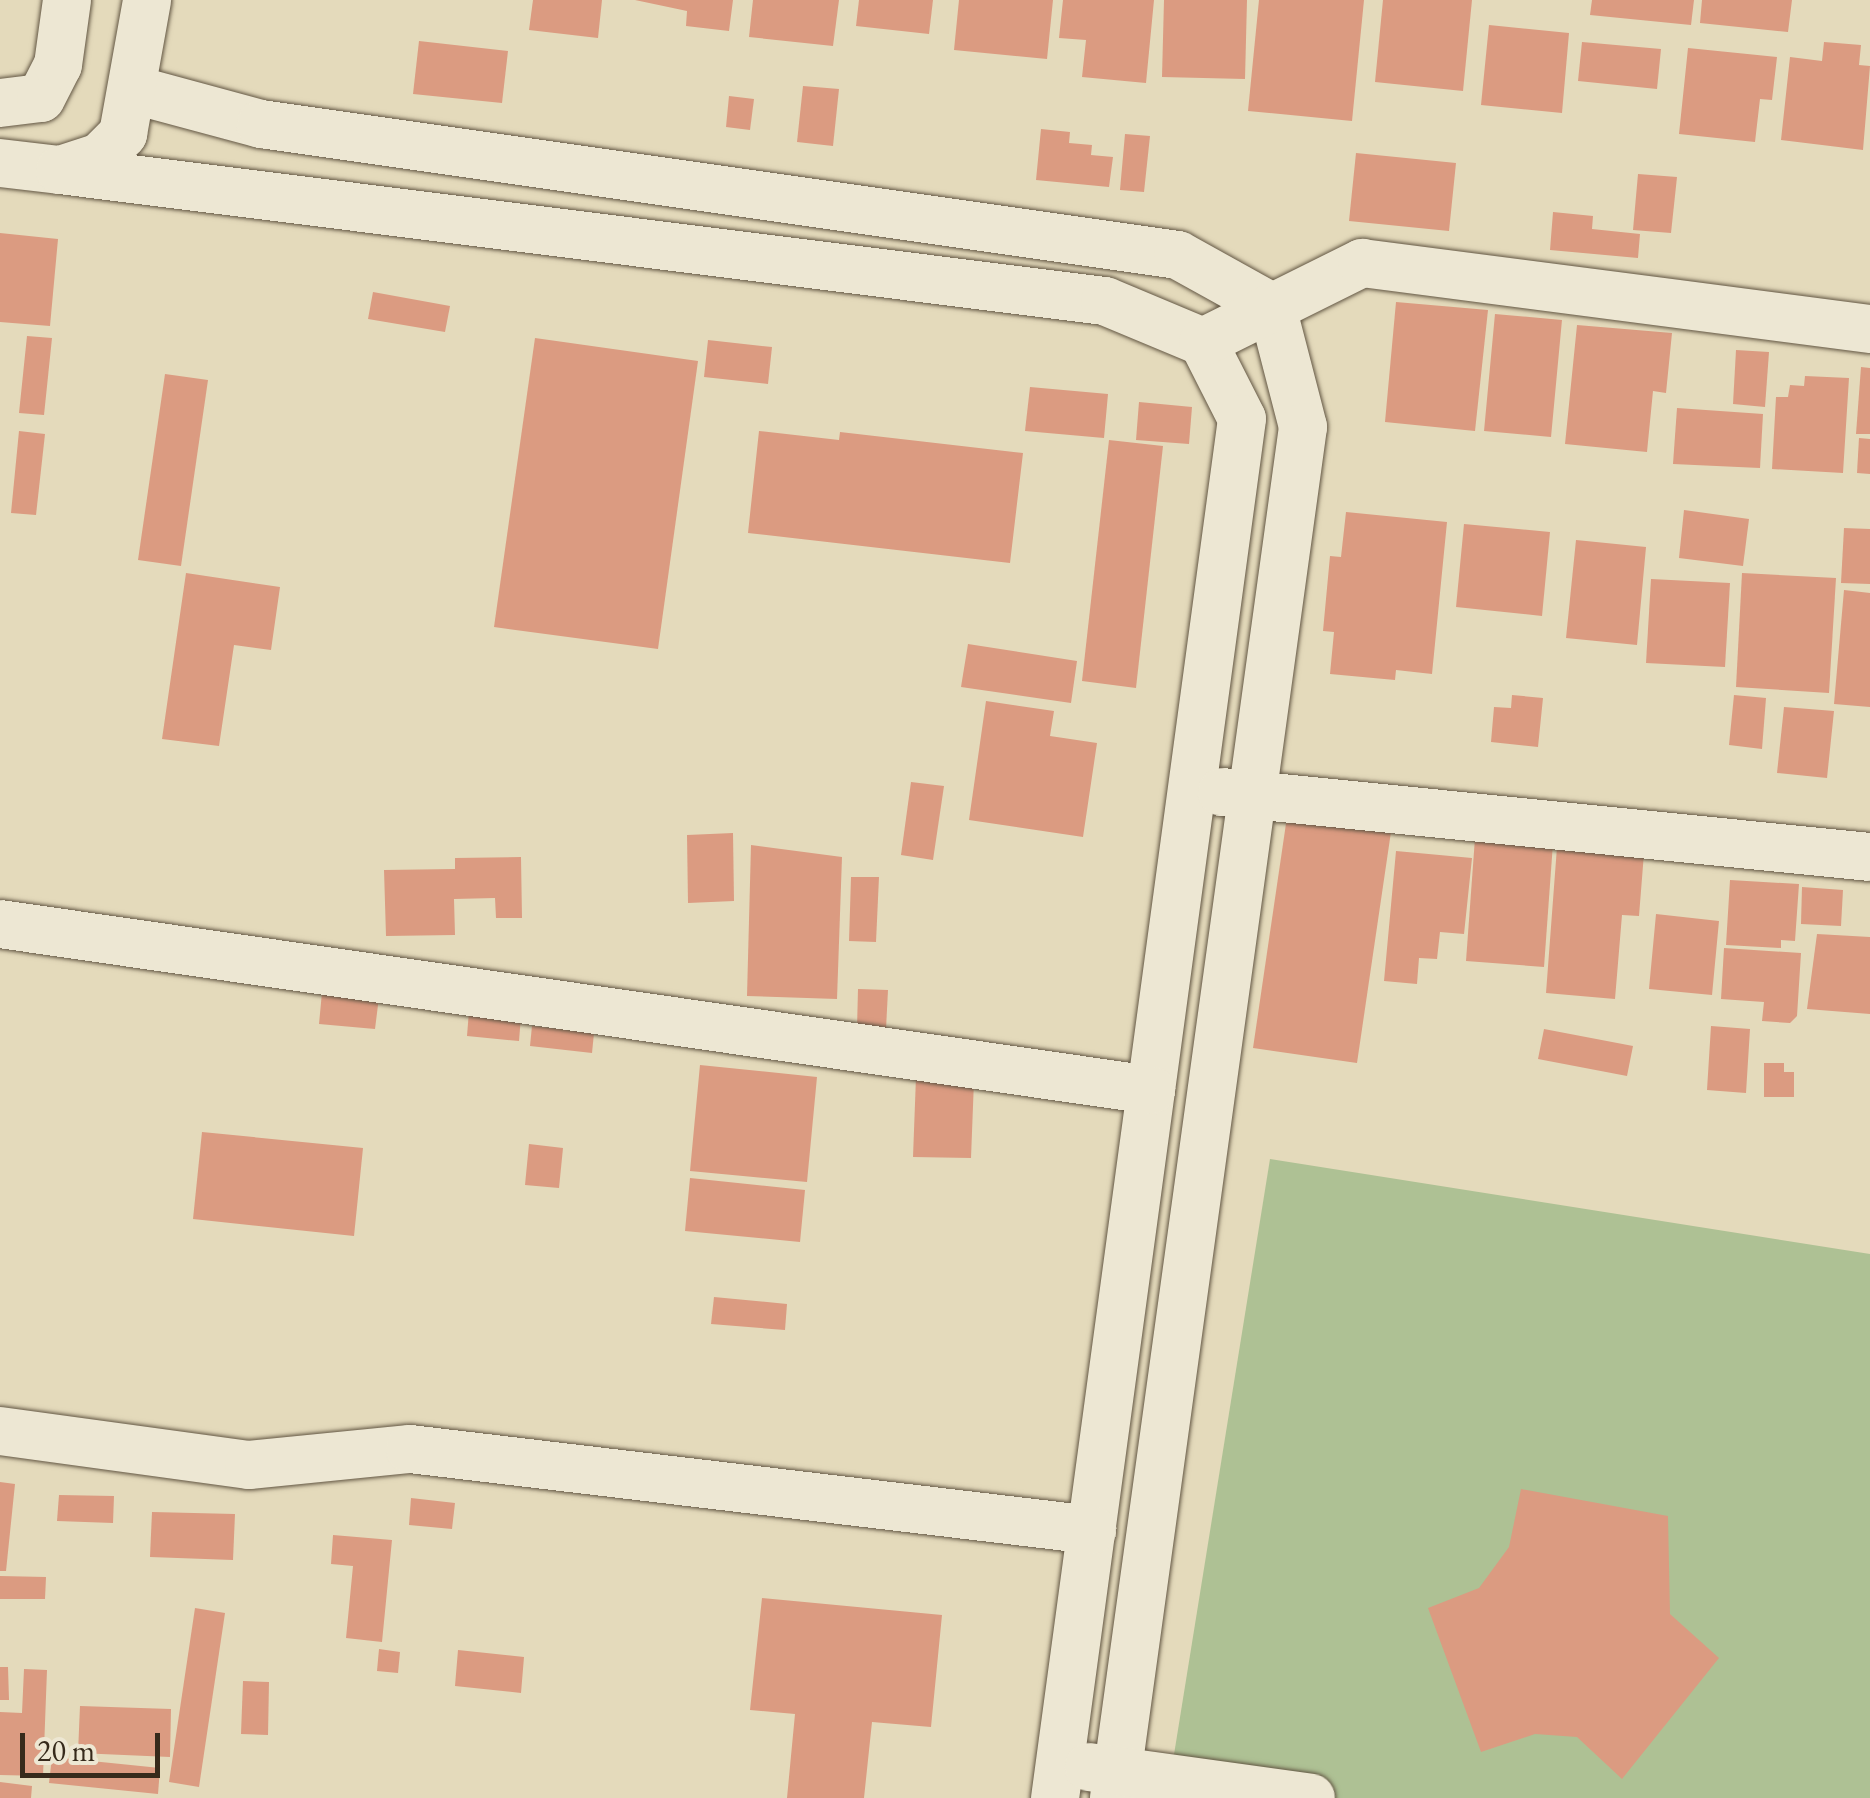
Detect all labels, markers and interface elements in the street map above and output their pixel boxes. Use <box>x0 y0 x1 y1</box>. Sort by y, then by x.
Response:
scale bar <box>25 1713 165 1775</box>
text: 20 m <box>37 1731 95 1770</box>

